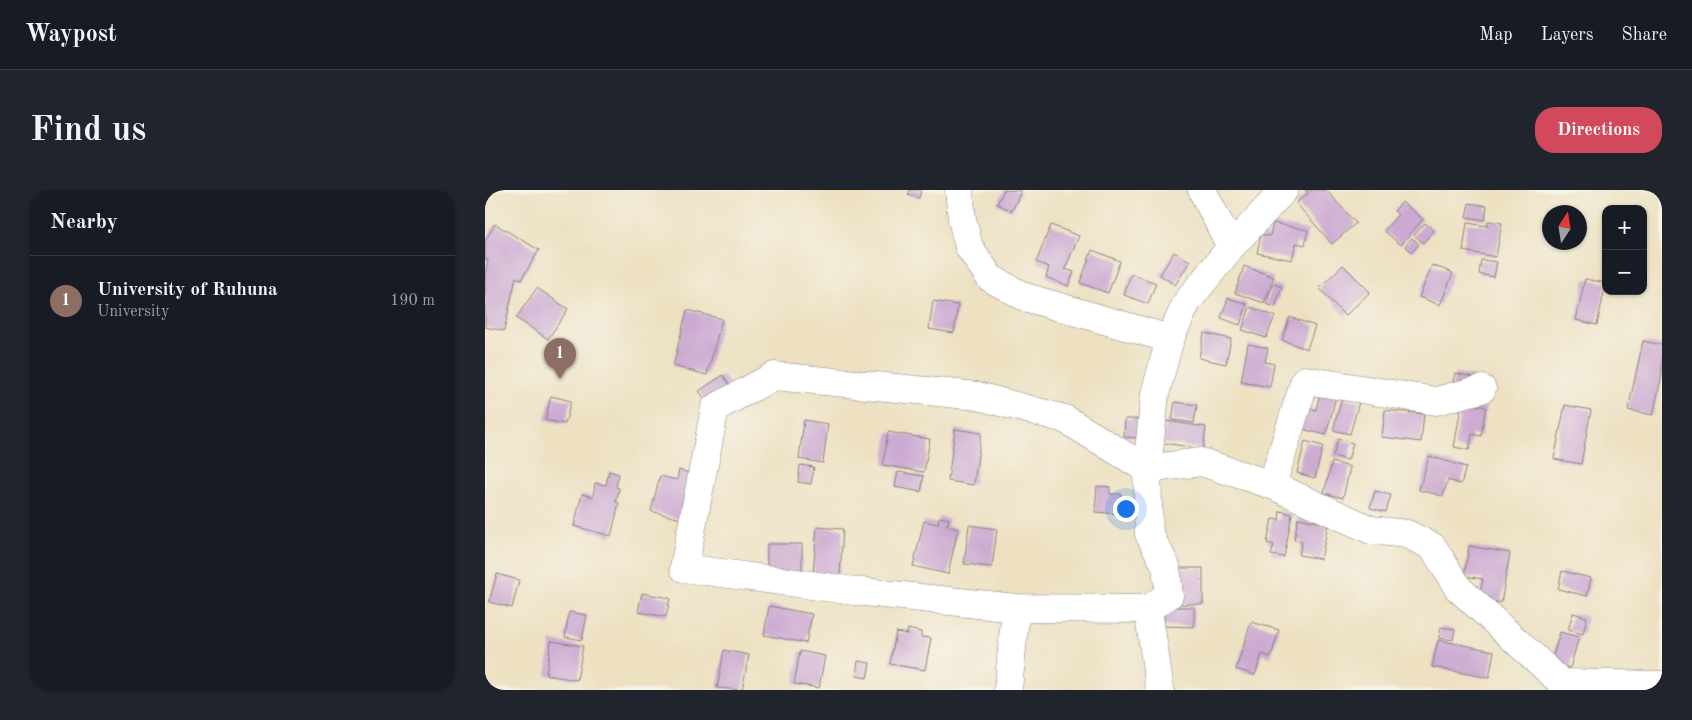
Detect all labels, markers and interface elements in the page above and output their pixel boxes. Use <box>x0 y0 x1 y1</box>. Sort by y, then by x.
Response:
text: Waypost <box>25 23 117 47</box>
text: Map <box>1479 26 1513 44</box>
text: Layers <box>1541 26 1593 44</box>
text: Share <box>1621 26 1667 44</box>
button: Directions <box>1535 107 1662 153</box>
text: Find us <box>30 113 146 148</box>
north arrow <box>1542 205 1587 250</box>
map controls <box>1602 205 1647 295</box>
button: + <box>1602 205 1647 250</box>
text: Nearby <box>50 212 118 233</box>
button: − <box>1602 250 1647 295</box>
text: University of Ruhuna <box>97 281 278 300</box>
text: 1 <box>61 293 71 309</box>
text: 190 m <box>390 293 435 309</box>
text: University <box>97 304 169 320</box>
pin: 1 <box>544 338 576 379</box>
your location <box>1113 496 1139 522</box>

